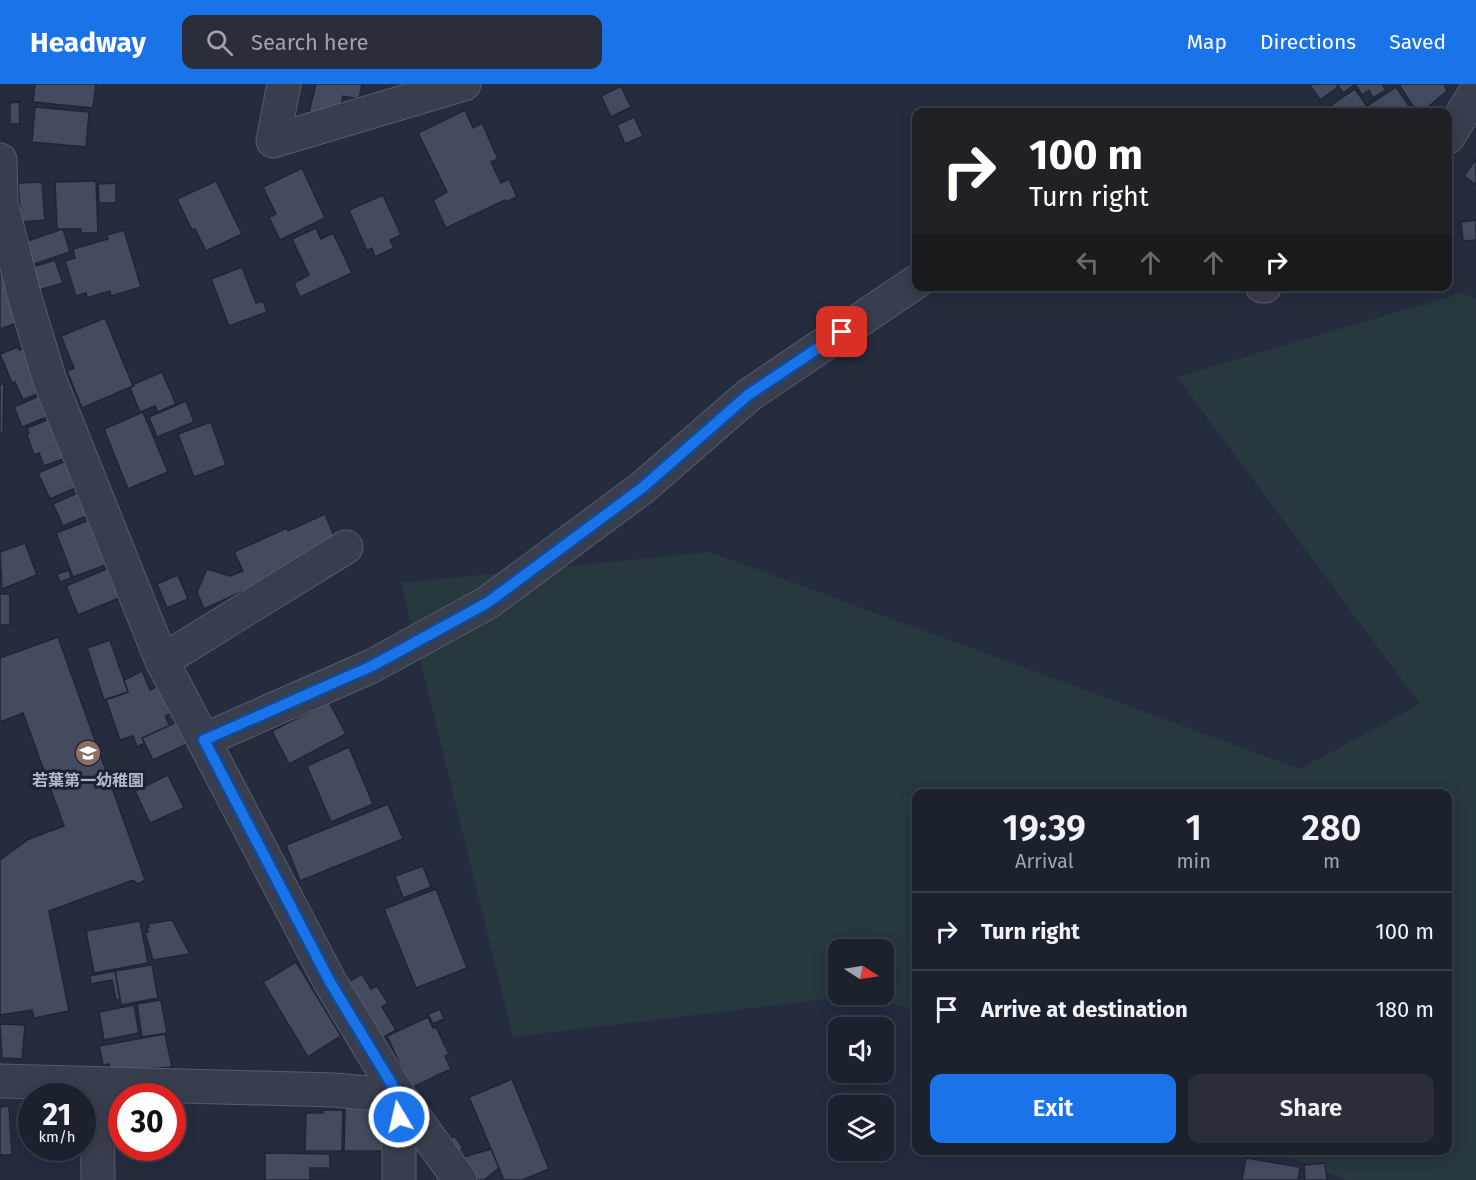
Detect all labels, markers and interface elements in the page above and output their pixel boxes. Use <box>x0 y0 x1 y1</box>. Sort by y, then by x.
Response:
search box <box>182 15 602 69</box>
text: Headway <box>30 26 146 59</box>
icon: search <box>203 26 236 59</box>
text: Search here <box>251 29 369 56</box>
text: Map <box>1187 29 1227 55</box>
text: Directions <box>1260 29 1356 55</box>
text: Saved <box>1389 29 1446 55</box>
text: 100 m <box>1029 130 1143 180</box>
icon: right <box>930 132 1008 210</box>
text: Turn right <box>1029 181 1149 213</box>
icon: left <box>1071 246 1104 279</box>
icon: ahead <box>1134 246 1167 279</box>
icon: ahead <box>1197 246 1230 279</box>
icon: right <box>1260 246 1293 279</box>
pin <box>816 306 867 357</box>
icon: arrive <box>825 315 858 348</box>
school or university icon: 若葉第一幼稚園 <box>73 738 103 768</box>
place label: 若葉第一幼稚園 <box>32 771 144 790</box>
text: 19:39 <box>1003 806 1086 850</box>
text: 1 <box>1186 806 1202 850</box>
text: 280 <box>1302 806 1361 850</box>
text: Arrival <box>1015 849 1074 873</box>
text: min <box>1176 849 1211 873</box>
text: m <box>1323 849 1340 873</box>
icon: right <box>930 915 963 948</box>
text: Turn right <box>981 918 1080 945</box>
text: 100 m <box>1375 918 1434 945</box>
north arrow <box>828 939 894 1005</box>
map controls <box>828 939 894 1161</box>
icon: arrive <box>930 993 963 1026</box>
text: Arrive at destination <box>981 996 1188 1023</box>
text: 180 m <box>1375 996 1434 1023</box>
button: sound <box>828 1017 894 1083</box>
button: Exit <box>930 1074 1176 1143</box>
button: Share <box>1188 1074 1434 1143</box>
speed limit sign: 30 <box>108 1083 186 1161</box>
position arrow <box>367 1085 431 1149</box>
button: layers <box>828 1095 894 1161</box>
text: 21 <box>43 1097 71 1133</box>
text: km/h <box>38 1128 76 1146</box>

